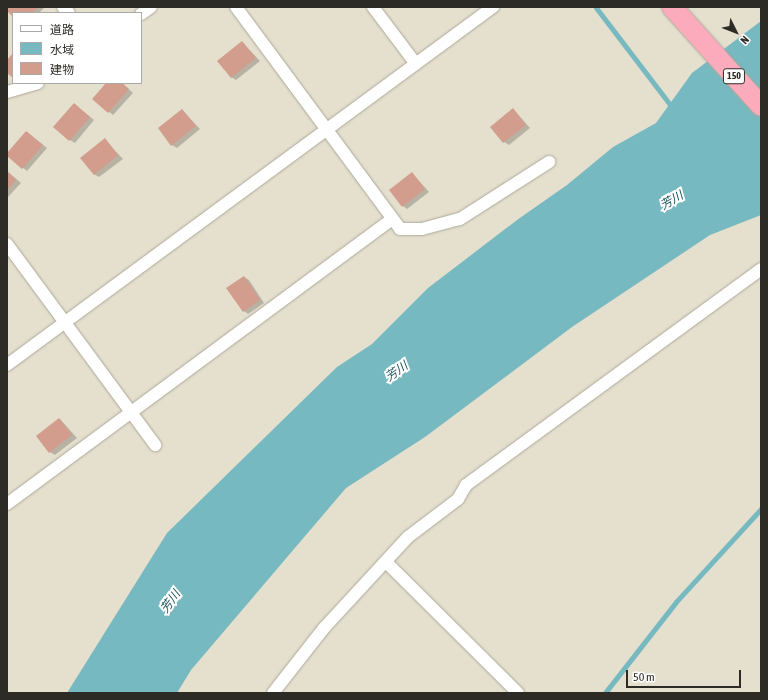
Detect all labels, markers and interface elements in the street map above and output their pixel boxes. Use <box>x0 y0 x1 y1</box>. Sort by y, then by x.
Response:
legend <box>12 12 142 84</box>
north arrow <box>716 12 756 52</box>
text: 道路 <box>50 23 74 37</box>
text: N <box>738 34 752 46</box>
text: 水域 <box>50 43 74 57</box>
text: 建物 <box>50 63 74 77</box>
road number: 150 <box>722 68 746 84</box>
water label: 芳川 <box>658 189 686 213</box>
water label: 芳川 <box>383 359 411 385</box>
water label: 芳川 <box>158 588 184 616</box>
scale bar <box>628 662 743 688</box>
text: 50 m <box>633 670 655 684</box>

